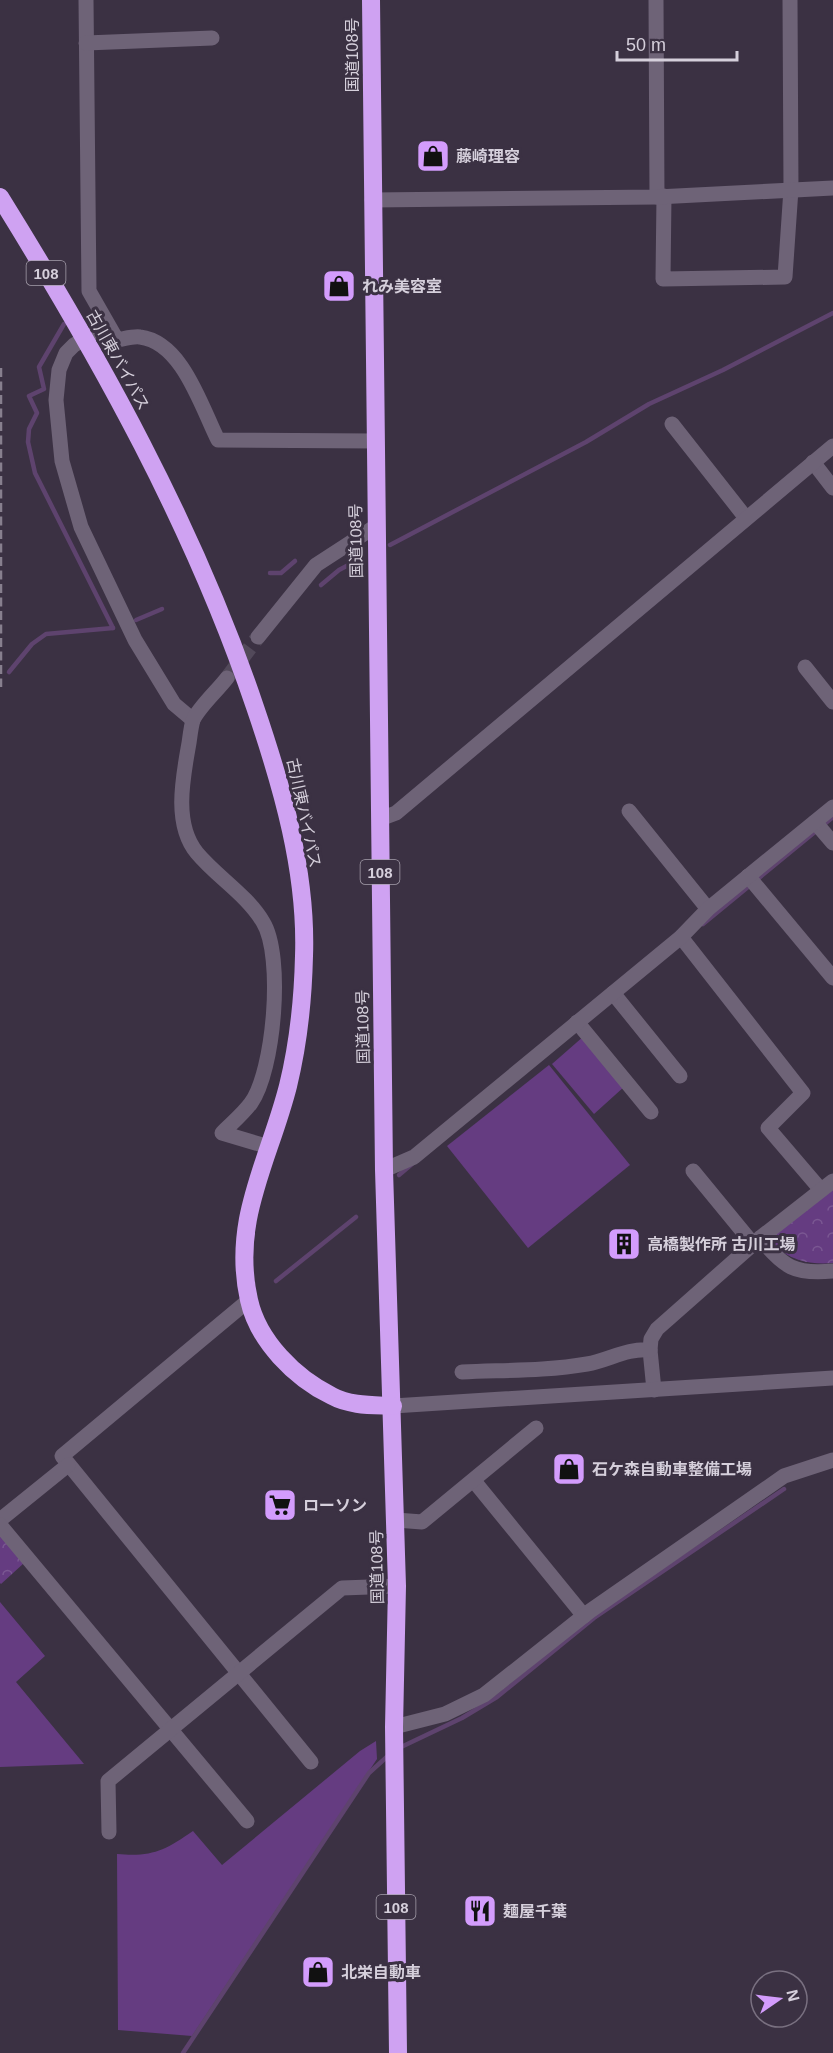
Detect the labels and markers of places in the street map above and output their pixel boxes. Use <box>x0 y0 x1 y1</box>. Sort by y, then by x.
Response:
shop icon: 藤崎理容 <box>415 138 451 174</box>
place label: 藤崎理容 <box>456 148 520 165</box>
shop icon: れみ美容室 <box>321 268 357 304</box>
place label: れみ美容室 <box>362 278 442 295</box>
building icon: 高橋製作所 古川工場 <box>606 1226 642 1262</box>
place label: 高橋製作所 古川工場 <box>647 1235 795 1253</box>
shop icon: 石ケ森自動車整備工場 <box>551 1451 587 1487</box>
place label: 石ケ森自動車整備工場 <box>592 1461 752 1478</box>
supermarket icon: ローソン <box>262 1487 298 1523</box>
place label: ローソン <box>303 1497 367 1514</box>
restaurant icon: 麺屋千葉 <box>462 1893 498 1929</box>
place label: 麺屋千葉 <box>503 1903 567 1920</box>
shop icon: 北栄自動車 <box>300 1954 336 1990</box>
place label: 北栄自動車 <box>341 1964 421 1981</box>

